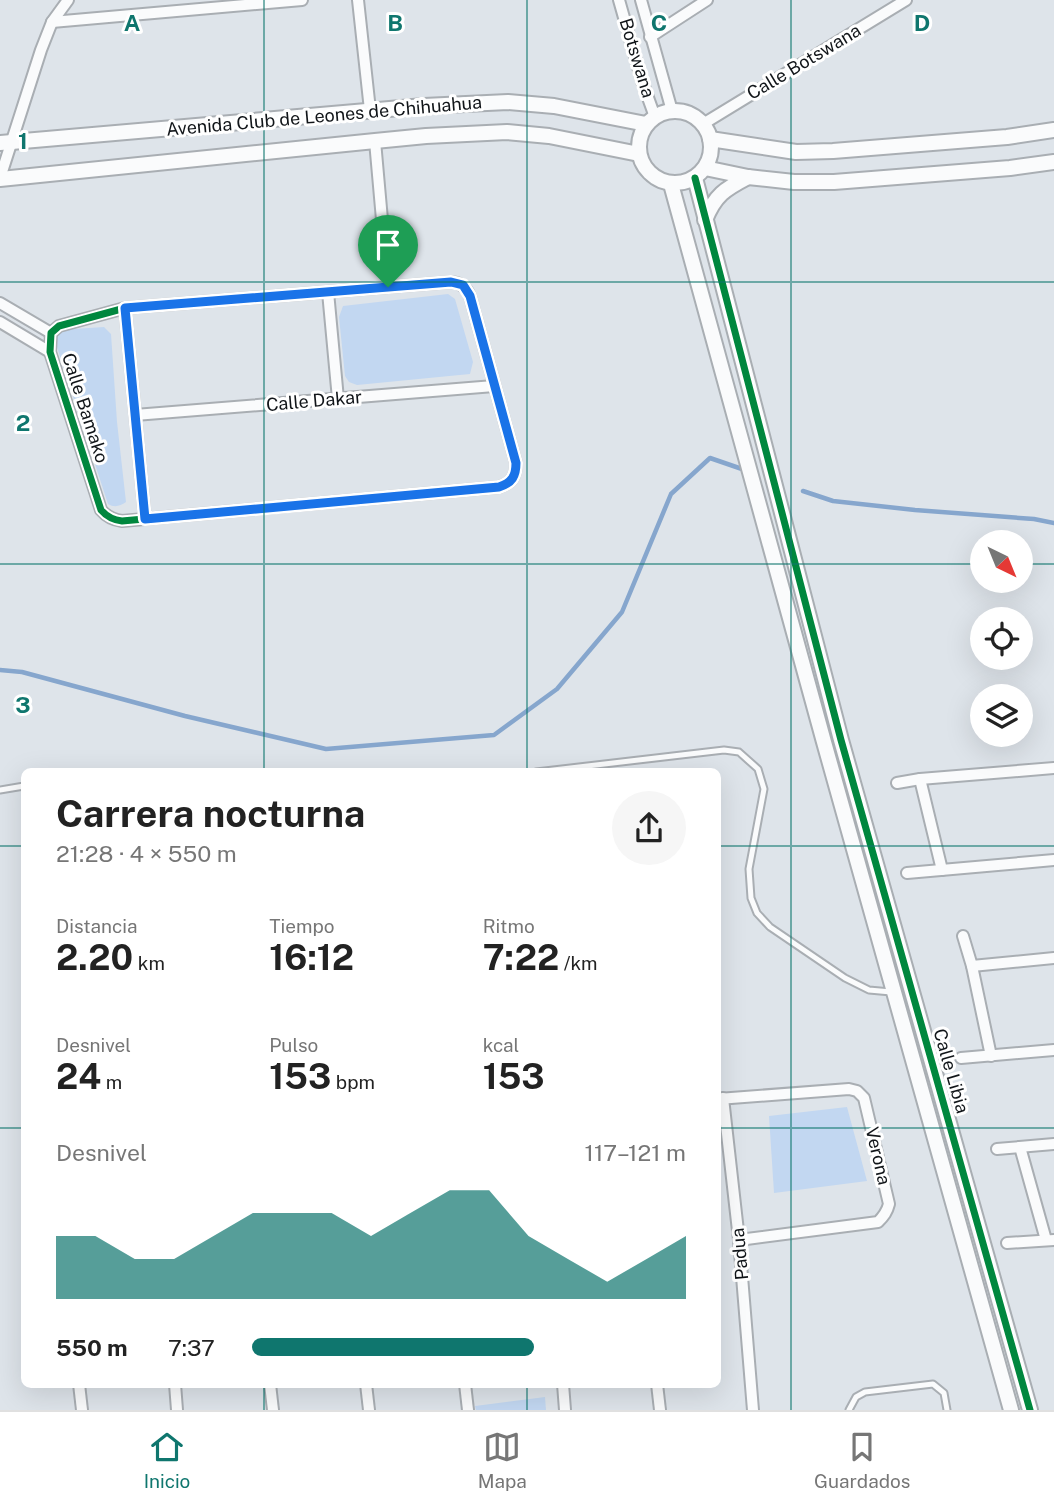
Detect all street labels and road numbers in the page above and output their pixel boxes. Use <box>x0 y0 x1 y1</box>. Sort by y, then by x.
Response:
street label: Botswana <box>615 16 660 100</box>
street label: Calle Botswana <box>743 19 864 104</box>
street label: Avenida Club de Leones de Chihuahua <box>165 91 483 140</box>
street label: Calle Bamako <box>58 350 113 465</box>
street label: Calle Dakar <box>265 386 363 415</box>
street label: Calle Libia <box>929 1026 974 1116</box>
street label: Verona <box>862 1125 895 1187</box>
street label: Padua <box>727 1227 752 1281</box>

